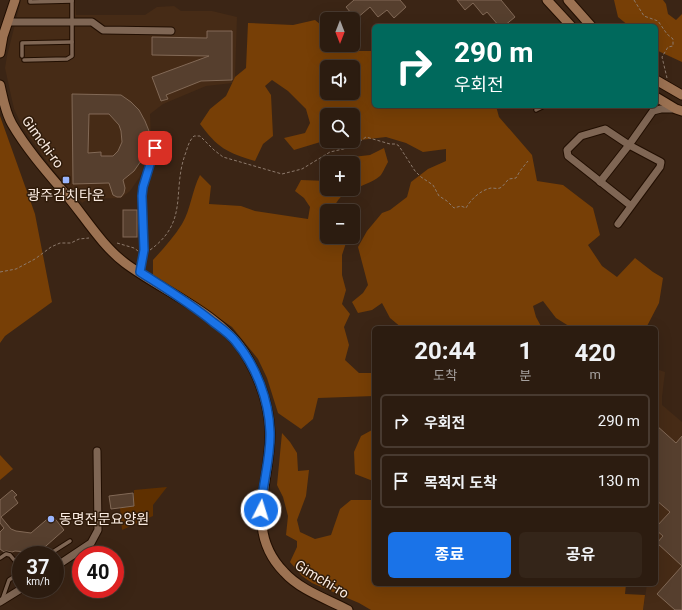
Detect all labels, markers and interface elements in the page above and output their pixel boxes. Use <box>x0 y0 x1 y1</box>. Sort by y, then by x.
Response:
north arrow <box>320 12 360 52</box>
map controls <box>320 12 360 244</box>
text: 290 m <box>454 36 533 69</box>
icon: right <box>388 40 440 92</box>
button: sound <box>320 60 360 100</box>
text: 우회전 <box>454 74 504 95</box>
button: search <box>320 108 360 148</box>
street label: Gimchi-ro <box>19 113 67 171</box>
pin <box>138 131 172 165</box>
icon: arrive <box>144 137 166 159</box>
button: + <box>320 156 360 196</box>
marker: 광주김치타운 <box>61 175 71 185</box>
place label: 광주김치타운 <box>27 187 105 203</box>
button: − <box>320 204 360 244</box>
text: 20:44 <box>414 337 476 365</box>
text: 1 <box>518 337 532 365</box>
text: 420 <box>574 339 616 367</box>
text: m <box>589 367 601 382</box>
text: 도착 <box>433 368 457 383</box>
text: 분 <box>519 368 531 383</box>
icon: right <box>390 410 412 432</box>
text: 290 m <box>598 412 640 430</box>
text: 우회전 <box>424 414 465 432</box>
icon: arrive <box>390 470 412 492</box>
text: 130 m <box>598 472 640 490</box>
text: 목적지 도착 <box>424 474 497 492</box>
position arrow <box>240 489 282 531</box>
place label: 동명전문요양원 <box>59 511 149 527</box>
marker: 동명전문요양원 <box>46 514 56 524</box>
button: 종료 <box>388 532 511 578</box>
button: 공유 <box>519 532 642 578</box>
speed limit sign: 40 <box>72 546 124 598</box>
text: 37 <box>27 555 49 579</box>
street label: Gimchi-ro <box>292 557 352 601</box>
text: km/h <box>26 576 50 587</box>

